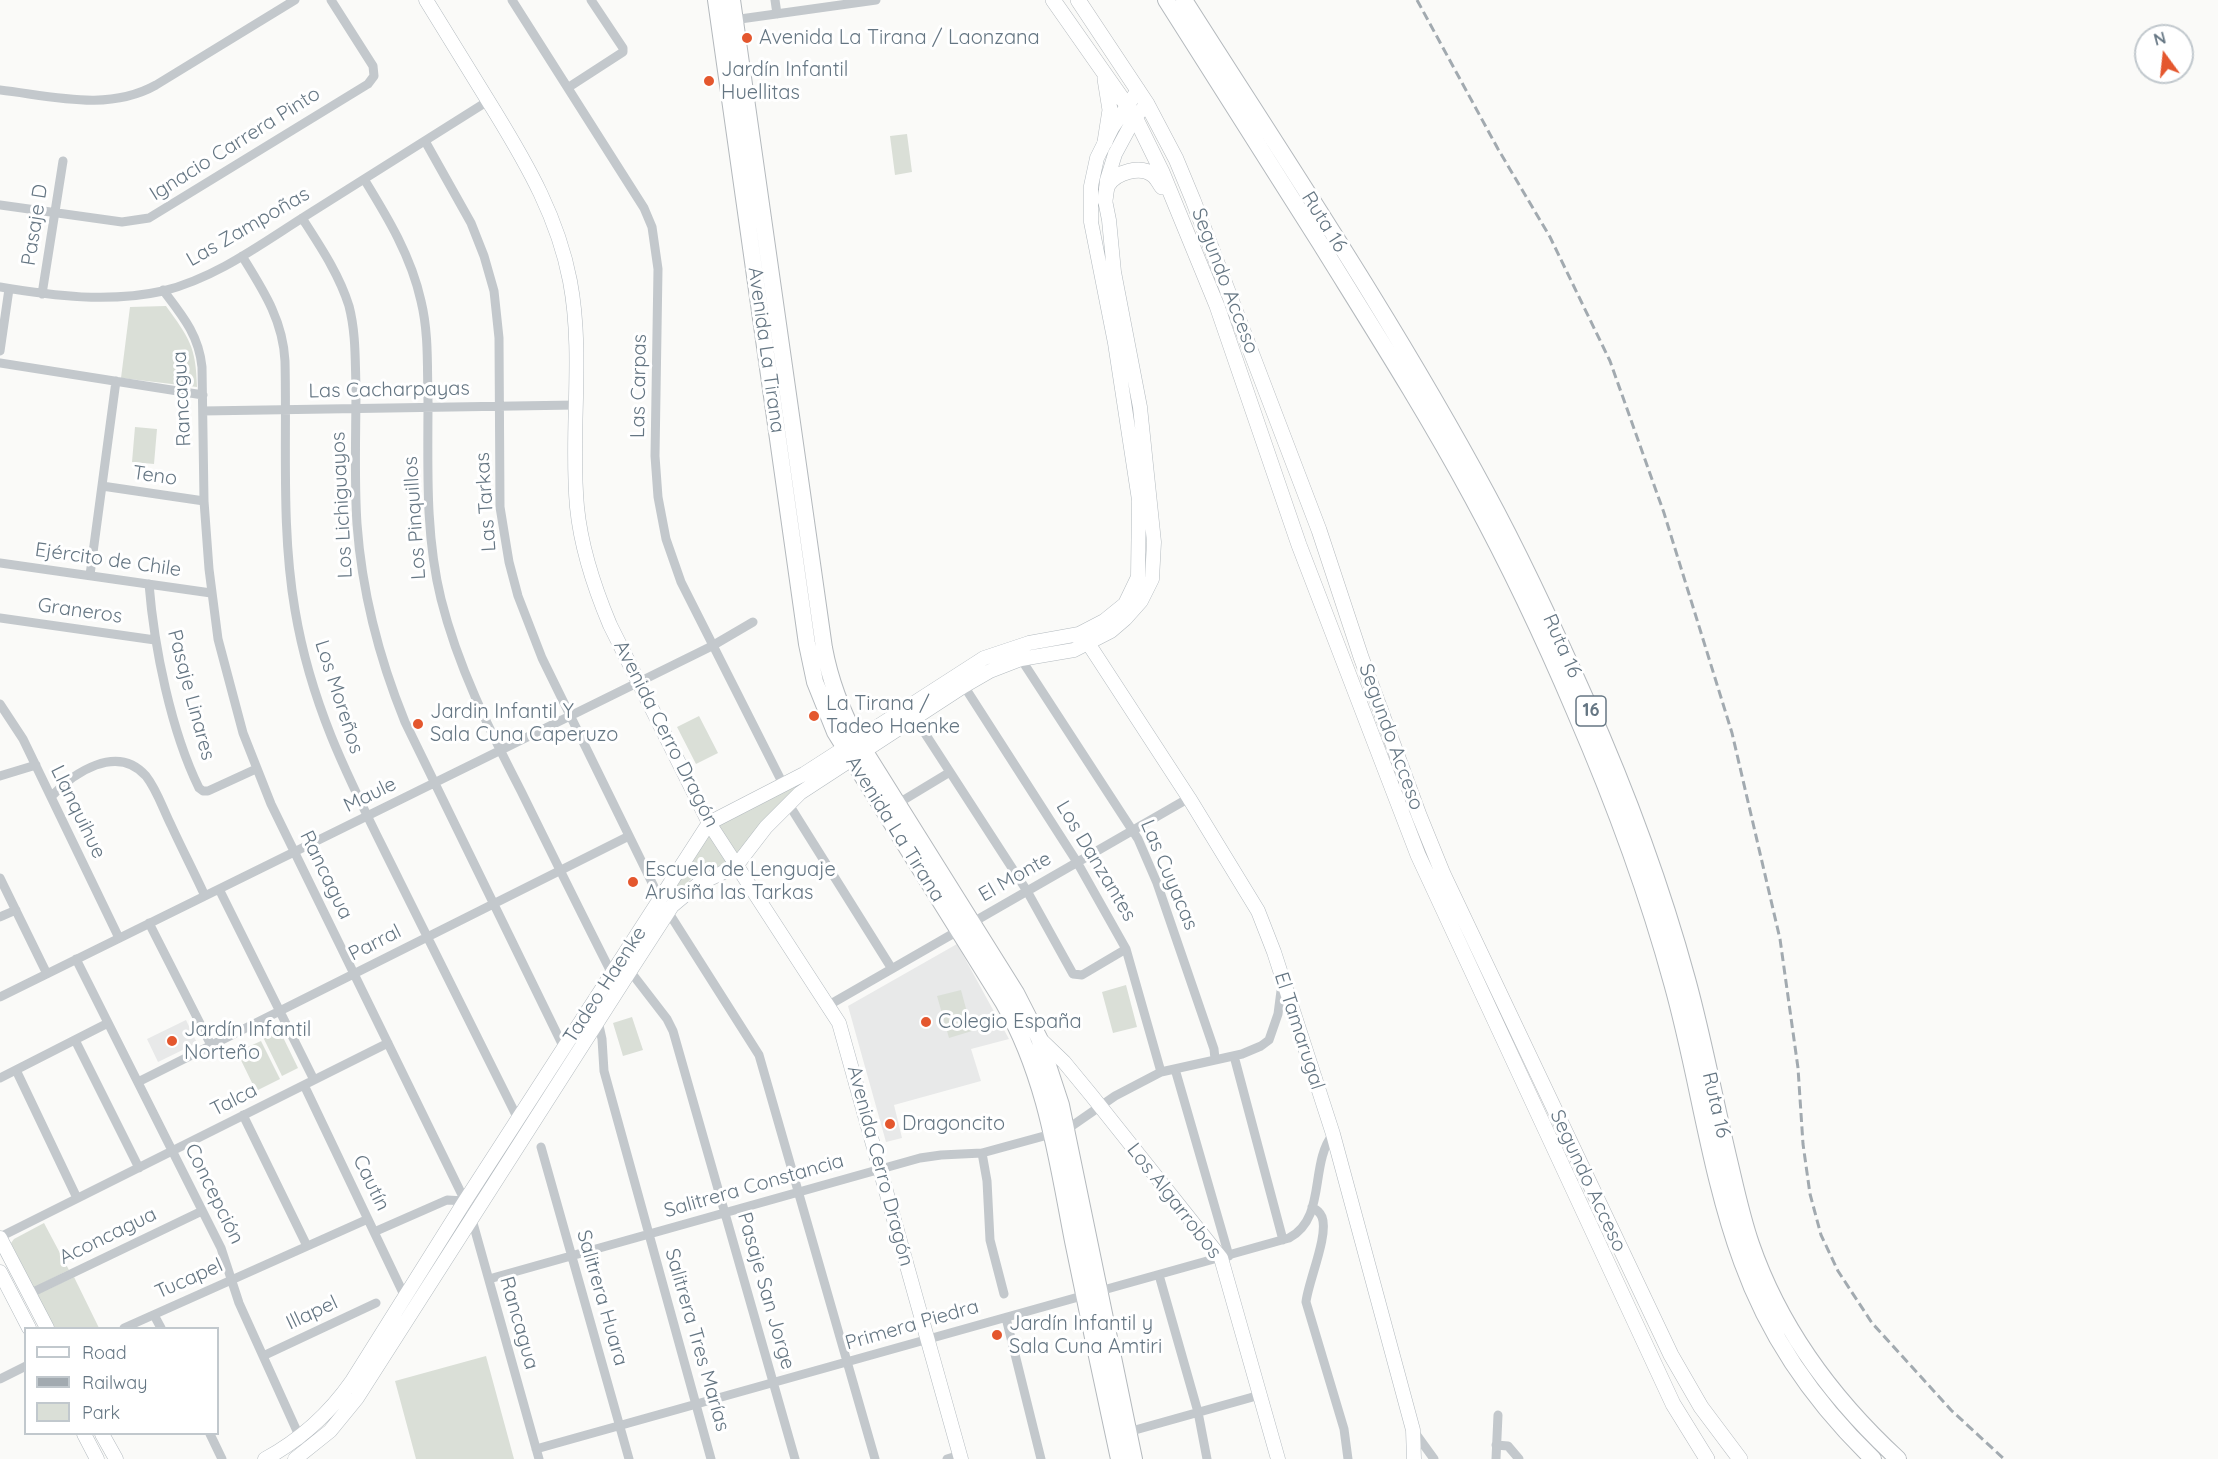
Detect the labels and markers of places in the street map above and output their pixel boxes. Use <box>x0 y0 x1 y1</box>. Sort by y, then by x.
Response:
place label: Avenida La Tirana / Laonzana <box>759 26 1040 50</box>
marker: Avenida La Tirana / Laonzana <box>740 31 754 45</box>
place label: Jardín Infantil Huellitas <box>721 58 848 105</box>
marker: Jardín Infantil Huellitas <box>702 74 716 88</box>
place label: La Tirana / Tadeo Haenke <box>826 692 960 739</box>
place label: Jardin Infantil Y Sala Cuna Caperuzo <box>430 700 618 747</box>
marker: La Tirana / Tadeo Haenke <box>807 709 821 723</box>
marker: Jardin Infantil Y Sala Cuna Caperuzo <box>411 717 425 731</box>
place label: Escuela de Lenguaje Arusiña las Tarkas <box>645 858 836 905</box>
marker: Escuela de Lenguaje Arusiña las Tarkas <box>626 875 640 889</box>
place label: Colegio España <box>938 1010 1082 1034</box>
marker: Colegio España <box>919 1015 933 1029</box>
place label: Jardín Infantil Norteño <box>184 1018 311 1065</box>
marker: Jardín Infantil Norteño <box>165 1034 179 1048</box>
place label: Dragoncito <box>902 1112 1005 1136</box>
marker: Dragoncito <box>883 1117 897 1131</box>
place label: Jardín Infantil y Sala Cuna Amtiri <box>1009 1312 1162 1359</box>
marker: Jardín Infantil y Sala Cuna Amtiri <box>990 1328 1004 1342</box>

